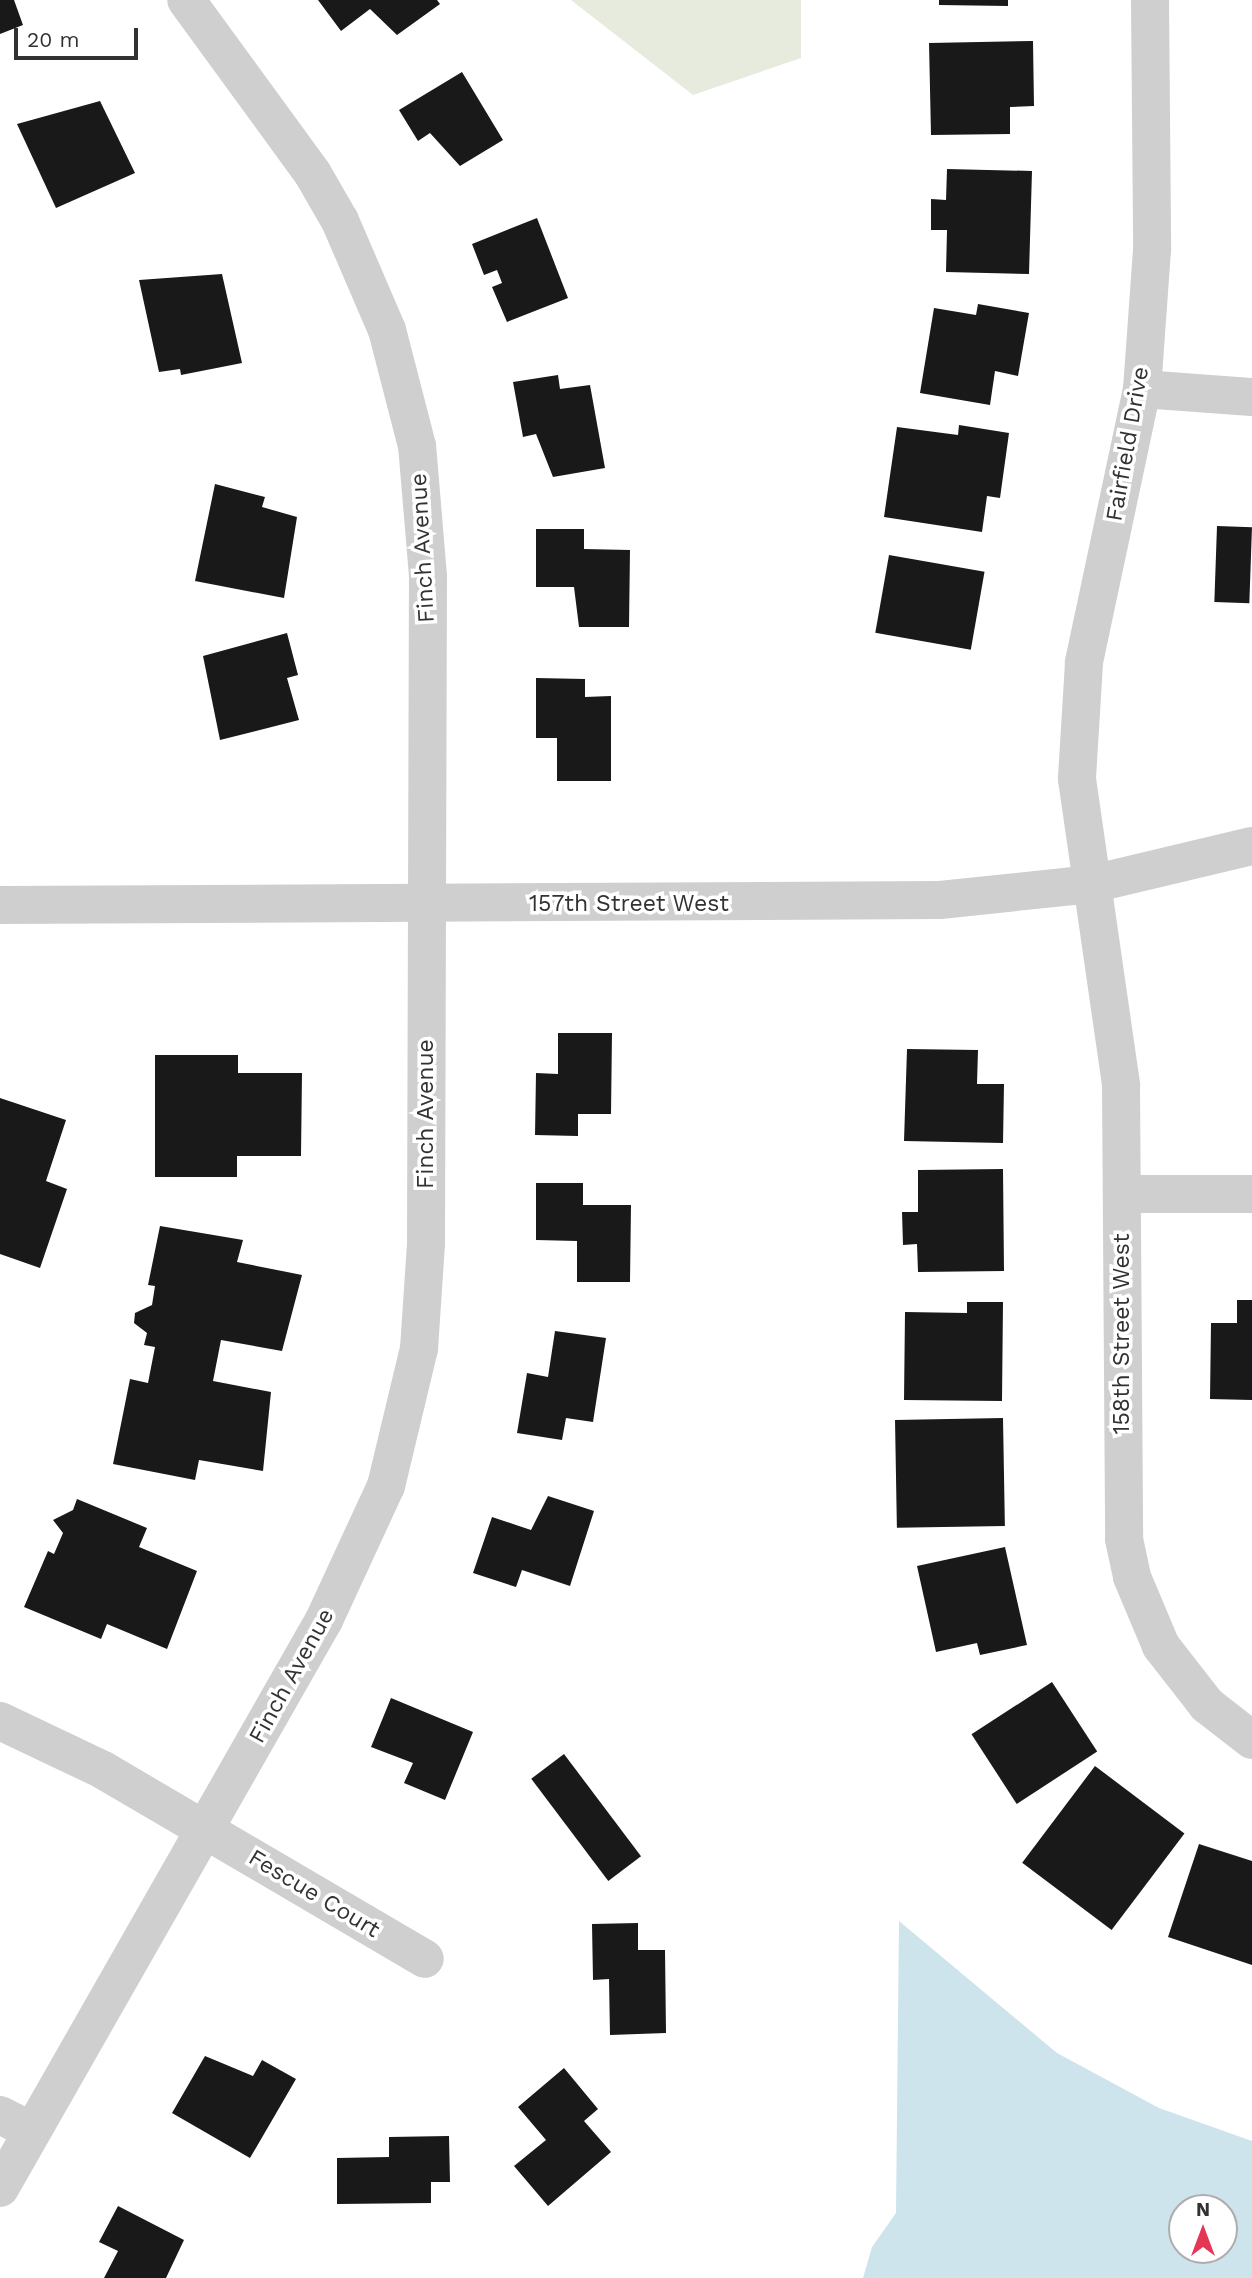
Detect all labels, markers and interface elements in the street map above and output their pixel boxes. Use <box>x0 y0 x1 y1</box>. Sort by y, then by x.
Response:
scale bar <box>18 14 142 58</box>
text: 20 m <box>27 27 79 52</box>
street label: Fairfield Drive <box>1101 365 1155 523</box>
street label: Finch Avenue <box>405 472 441 624</box>
street label: 157th Street West <box>529 890 729 918</box>
street label: Finch Avenue <box>412 1039 440 1189</box>
street label: 158th Street West <box>1108 1233 1136 1435</box>
street label: Finch Avenue <box>243 1603 341 1749</box>
street label: Fescue Court <box>243 1844 385 1944</box>
north arrow <box>1168 2194 1238 2264</box>
text: N <box>1196 2198 1210 2221</box>

